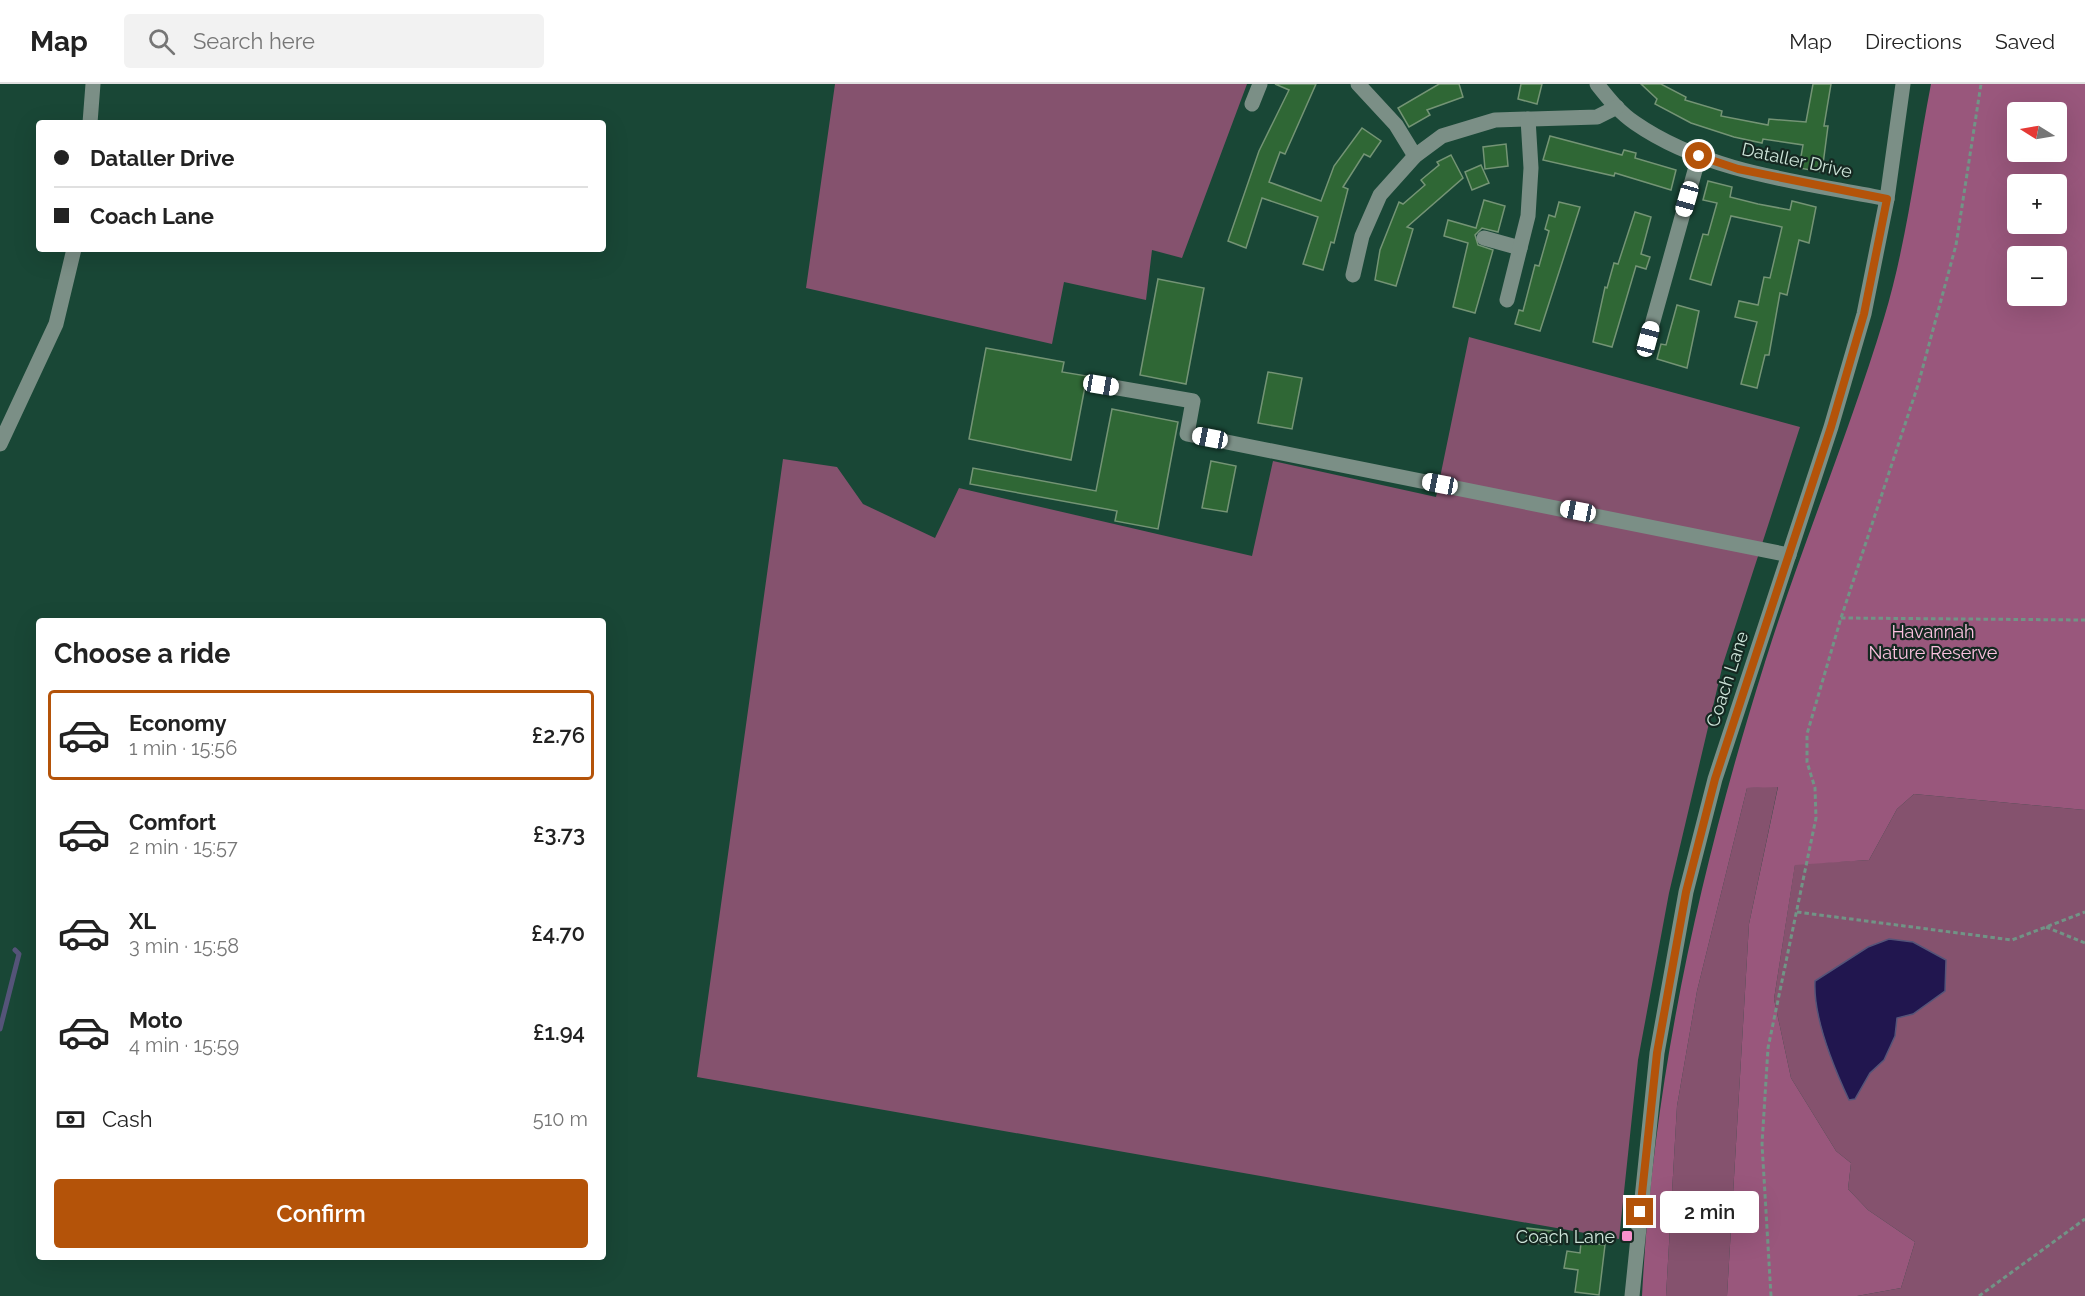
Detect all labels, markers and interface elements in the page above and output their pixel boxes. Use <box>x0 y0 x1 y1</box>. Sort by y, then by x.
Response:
search box <box>124 14 544 68</box>
text: Map <box>30 25 88 58</box>
icon: search <box>145 25 178 58</box>
text: Search here <box>193 28 315 54</box>
text: Map <box>1789 29 1832 54</box>
text: Directions <box>1865 29 1962 54</box>
text: Saved <box>1995 29 2055 54</box>
north arrow <box>2007 102 2067 162</box>
map controls <box>2007 102 2067 306</box>
street label: Dataller Drive <box>1740 138 1854 182</box>
route start <box>1685 142 1712 169</box>
text: Dataller Drive <box>90 145 234 171</box>
button: + <box>2007 174 2067 234</box>
car <box>1673 179 1701 219</box>
text: Coach Lane <box>90 203 214 229</box>
button: − <box>2007 246 2067 306</box>
car <box>1635 319 1661 359</box>
car <box>1082 373 1120 397</box>
car <box>1191 426 1229 450</box>
car <box>1421 472 1459 496</box>
car <box>1559 499 1597 523</box>
park label: Havannah Nature Reserve <box>1869 621 1998 663</box>
street label: Coach Lane <box>1702 628 1752 729</box>
text: Choose a ride <box>54 638 230 669</box>
icon: car <box>57 708 111 762</box>
text: Economy <box>129 710 227 736</box>
text: £2.76 <box>532 722 585 748</box>
text: 1 min · 15:56 <box>129 736 237 760</box>
icon: car <box>57 807 111 861</box>
text: Comfort <box>129 809 216 835</box>
text: £3.73 <box>533 821 585 847</box>
text: 2 min · 15:57 <box>129 835 238 859</box>
icon: car <box>57 906 111 960</box>
text: XL <box>129 908 156 934</box>
text: £4.70 <box>531 920 585 946</box>
text: 3 min · 15:58 <box>129 934 239 958</box>
icon: car <box>57 1005 111 1059</box>
text: Moto <box>129 1007 183 1033</box>
text: £1.94 <box>533 1019 585 1045</box>
text: 4 min · 15:59 <box>129 1033 239 1057</box>
icon: cash <box>54 1103 87 1136</box>
text: Cash <box>102 1106 153 1132</box>
text: 510 m <box>533 1107 588 1131</box>
button: Confirm <box>54 1179 588 1248</box>
callout: 2 min <box>1661 1191 1760 1233</box>
route end <box>1626 1198 1653 1225</box>
text: 2 min <box>1684 1200 1735 1224</box>
place label: Coach Lane <box>1516 1226 1615 1247</box>
marker: Coach Lane <box>1620 1229 1634 1243</box>

